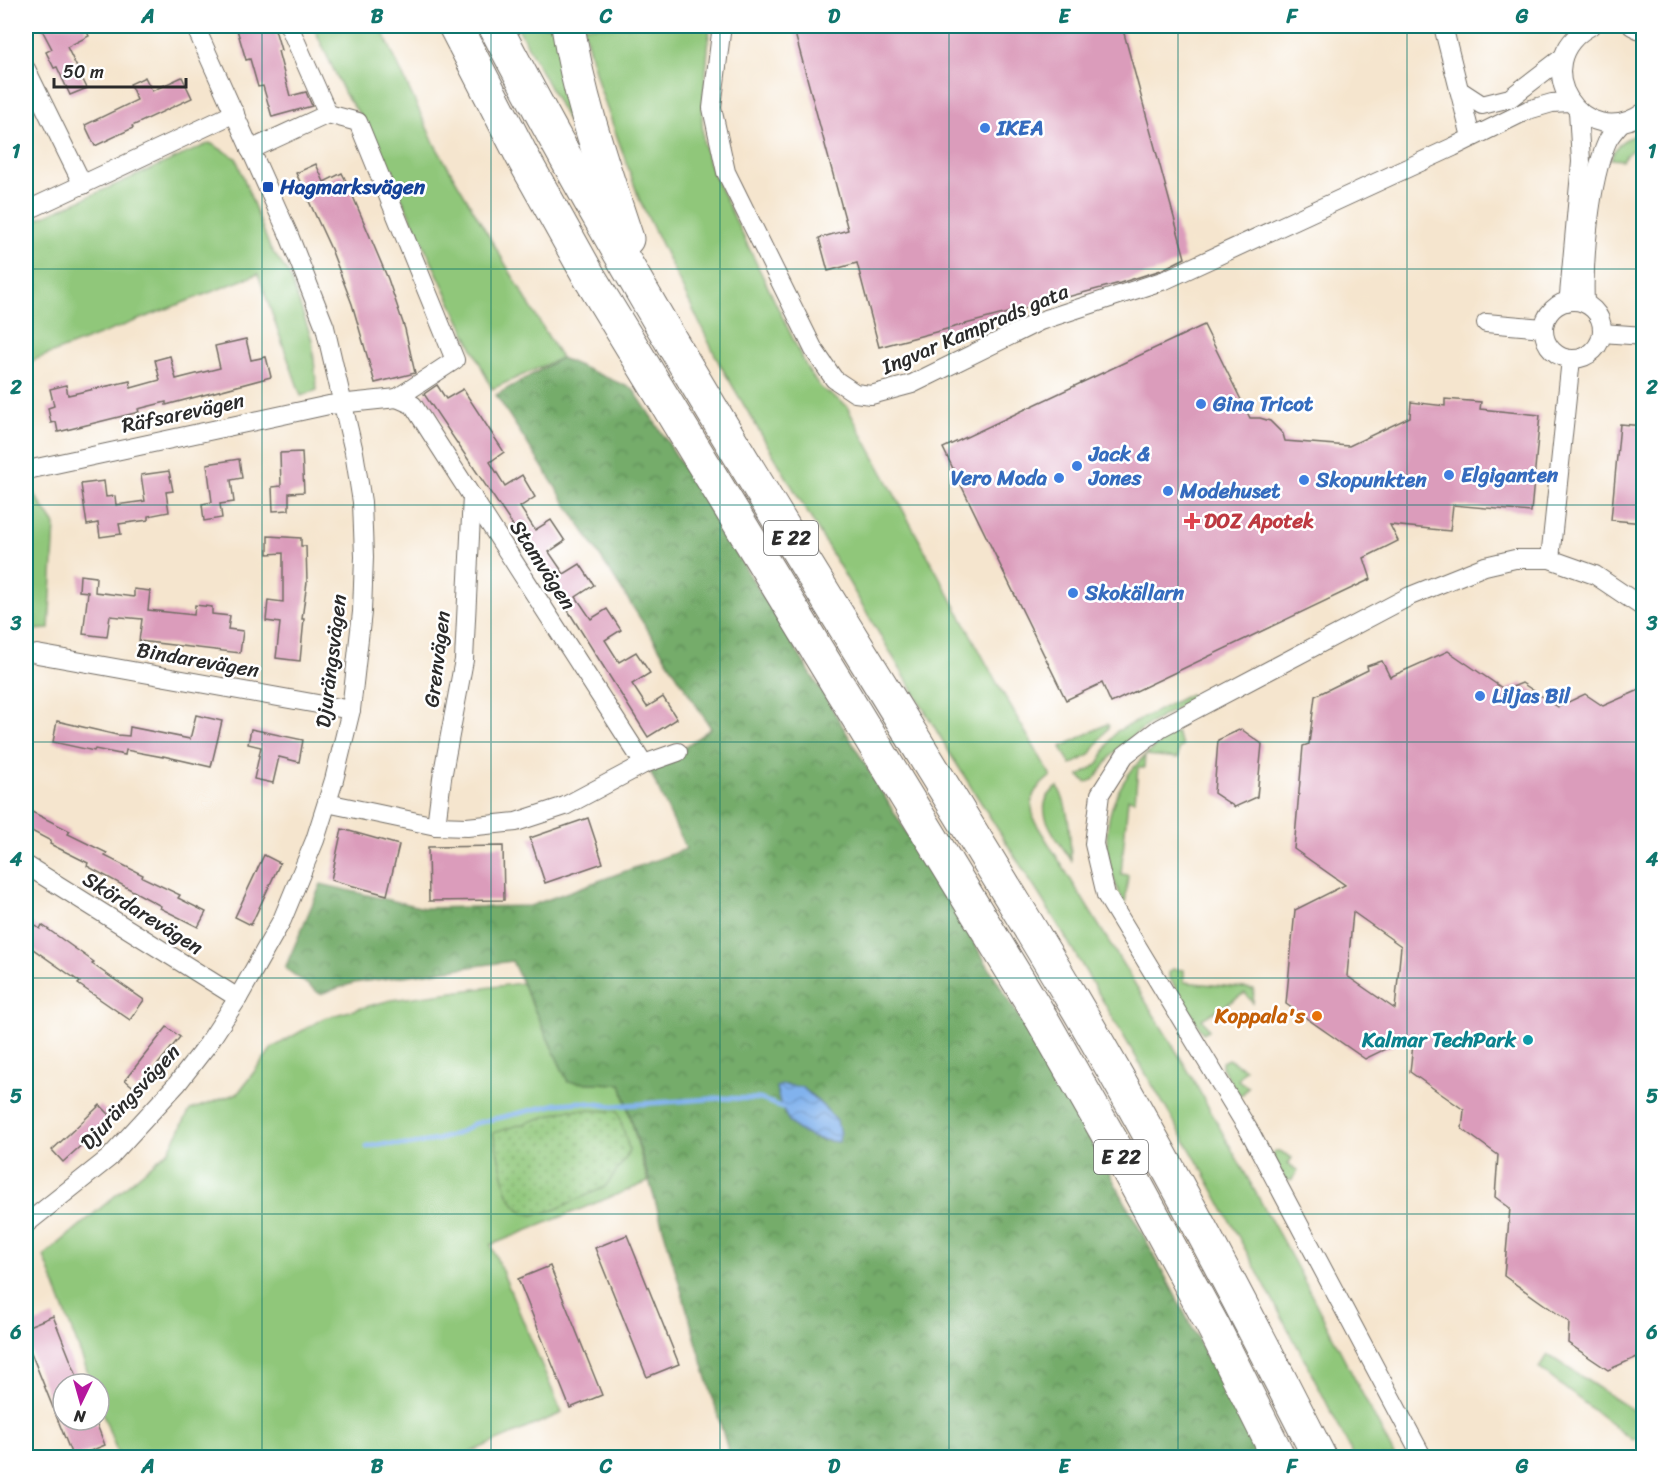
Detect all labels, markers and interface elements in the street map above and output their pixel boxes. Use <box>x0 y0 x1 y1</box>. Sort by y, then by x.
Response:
text: A <box>140 0 155 34</box>
text: B <box>371 0 384 34</box>
text: C <box>599 0 613 34</box>
text: D <box>828 0 841 34</box>
text: E <box>1058 0 1071 34</box>
text: F <box>1286 0 1299 34</box>
text: G <box>1515 0 1529 34</box>
scale bar <box>54 51 186 89</box>
text: 50 m <box>63 56 104 88</box>
place label: IKEA <box>996 109 1043 147</box>
marker: IKEA <box>978 121 992 135</box>
text: 1 <box>12 134 21 169</box>
text: 1 <box>1648 134 1657 169</box>
place label: Hagmarksvägen <box>279 168 426 206</box>
marker: Hagmarksvägen <box>261 180 275 194</box>
street label: Ingvar Kamprads gata <box>874 272 1075 386</box>
text: 2 <box>9 370 22 405</box>
text: 2 <box>1645 370 1658 405</box>
street label: Räfsarevägen <box>118 381 248 445</box>
place label: Gina Tricot <box>1212 385 1314 423</box>
marker: Gina Tricot <box>1194 397 1208 411</box>
place label: Jack & Jones <box>1088 435 1150 497</box>
place label: Elgiganten <box>1461 456 1559 494</box>
place label: Vero Moda <box>951 459 1047 497</box>
marker: Jack & Jones <box>1070 459 1084 473</box>
place label: Skopunkten <box>1315 461 1427 499</box>
marker: Elgiganten <box>1442 468 1456 482</box>
marker: Vero Moda <box>1052 471 1066 485</box>
place label: Modehuset <box>1179 472 1281 510</box>
marker: Skopunkten <box>1297 473 1311 487</box>
marker: Modehuset <box>1161 484 1175 498</box>
place label: DOZ Apotek <box>1204 502 1314 540</box>
street label: Stamvägen <box>499 512 587 618</box>
marker: DOZ Apotek <box>1185 514 1199 528</box>
road number: E 22 <box>764 521 818 555</box>
place label: Skokällarn <box>1084 574 1185 612</box>
marker: Skokällarn <box>1066 586 1080 600</box>
street label: Djurängsvägen <box>304 592 358 730</box>
text: 3 <box>10 606 22 641</box>
text: 3 <box>1646 606 1658 641</box>
street label: Grenvägen <box>412 609 462 709</box>
street label: Bindarevägen <box>134 631 262 689</box>
place label: Liljas Bil <box>1492 677 1571 715</box>
marker: Liljas Bil <box>1473 689 1487 703</box>
text: 4 <box>9 842 23 877</box>
text: 4 <box>1645 842 1659 877</box>
street label: Skördarevägen <box>75 861 211 965</box>
place label: Koppala's <box>1214 997 1306 1035</box>
marker: Koppala's <box>1310 1009 1324 1023</box>
place label: Kalmar TechPark <box>1361 1021 1517 1059</box>
marker: Kalmar TechPark <box>1521 1033 1535 1047</box>
street label: Djurängsvägen <box>70 1035 190 1159</box>
text: 5 <box>10 1079 22 1114</box>
text: 5 <box>1646 1079 1658 1114</box>
road number: E 22 <box>1094 1140 1148 1174</box>
text: 6 <box>9 1315 22 1350</box>
text: 6 <box>1645 1315 1658 1350</box>
north arrow <box>51 1372 111 1432</box>
text: N <box>72 1401 88 1431</box>
text: A <box>140 1449 155 1483</box>
text: B <box>371 1449 384 1483</box>
text: C <box>599 1449 613 1483</box>
text: D <box>828 1449 841 1483</box>
text: E <box>1058 1449 1071 1483</box>
text: F <box>1286 1449 1299 1483</box>
text: G <box>1515 1449 1529 1483</box>

